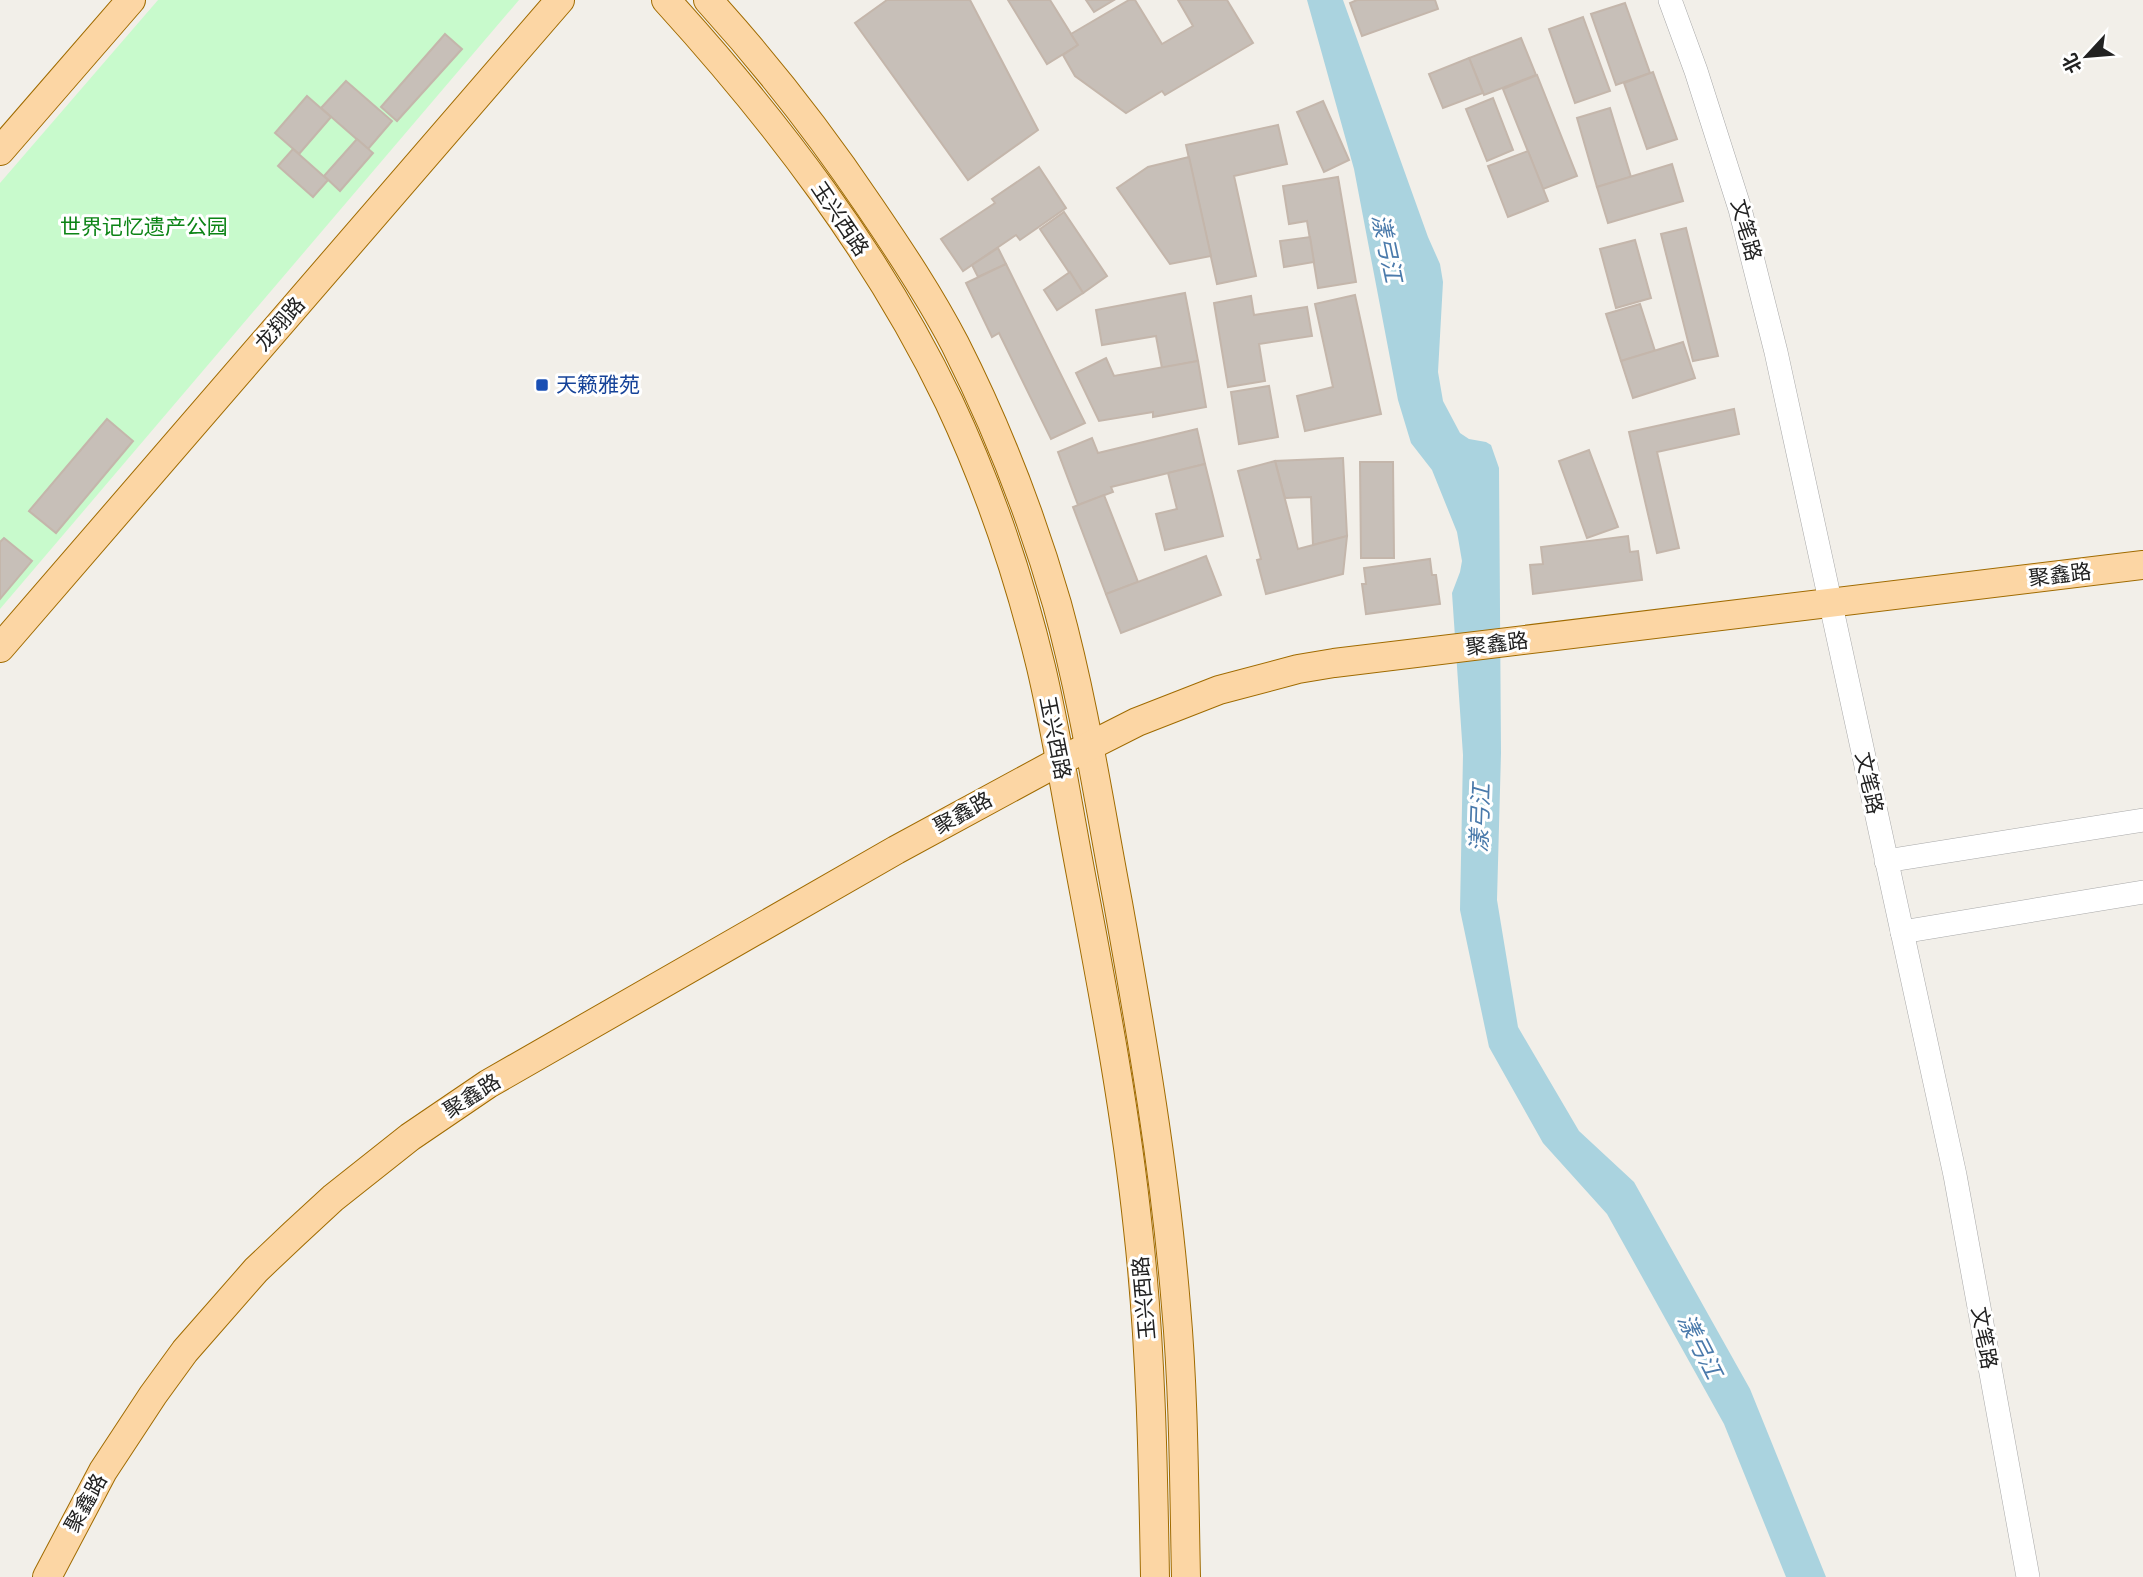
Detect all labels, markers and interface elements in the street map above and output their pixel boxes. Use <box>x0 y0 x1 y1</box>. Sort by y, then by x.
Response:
north arrow <box>2052 21 2122 91</box>
text: 北 <box>2057 50 2087 77</box>
street label: 玉兴西路 <box>806 176 876 261</box>
street label: 文笔路 <box>1725 196 1769 264</box>
water label: 漾弓江 <box>1366 211 1410 288</box>
park label: 世界记忆遗产公园 <box>60 212 228 240</box>
street label: 龙翔路 <box>248 290 310 356</box>
place label: 天籁雅苑 <box>556 370 640 398</box>
marker: 天籁雅苑 <box>534 377 550 393</box>
street label: 聚鑫路 <box>2027 556 2093 592</box>
street label: 聚鑫路 <box>1464 625 1530 661</box>
street label: 玉兴西路 <box>1034 694 1078 782</box>
street label: 文笔路 <box>1850 749 1890 817</box>
water label: 漾弓江 <box>1463 780 1495 853</box>
street label: 聚鑫路 <box>928 785 997 840</box>
street label: 聚鑫路 <box>437 1067 506 1124</box>
street label: 玉兴西路 <box>1125 1255 1161 1341</box>
street label: 文笔路 <box>1966 1304 2004 1371</box>
water label: 漾弓江 <box>1672 1308 1731 1386</box>
street label: 聚鑫路 <box>58 1468 113 1537</box>

